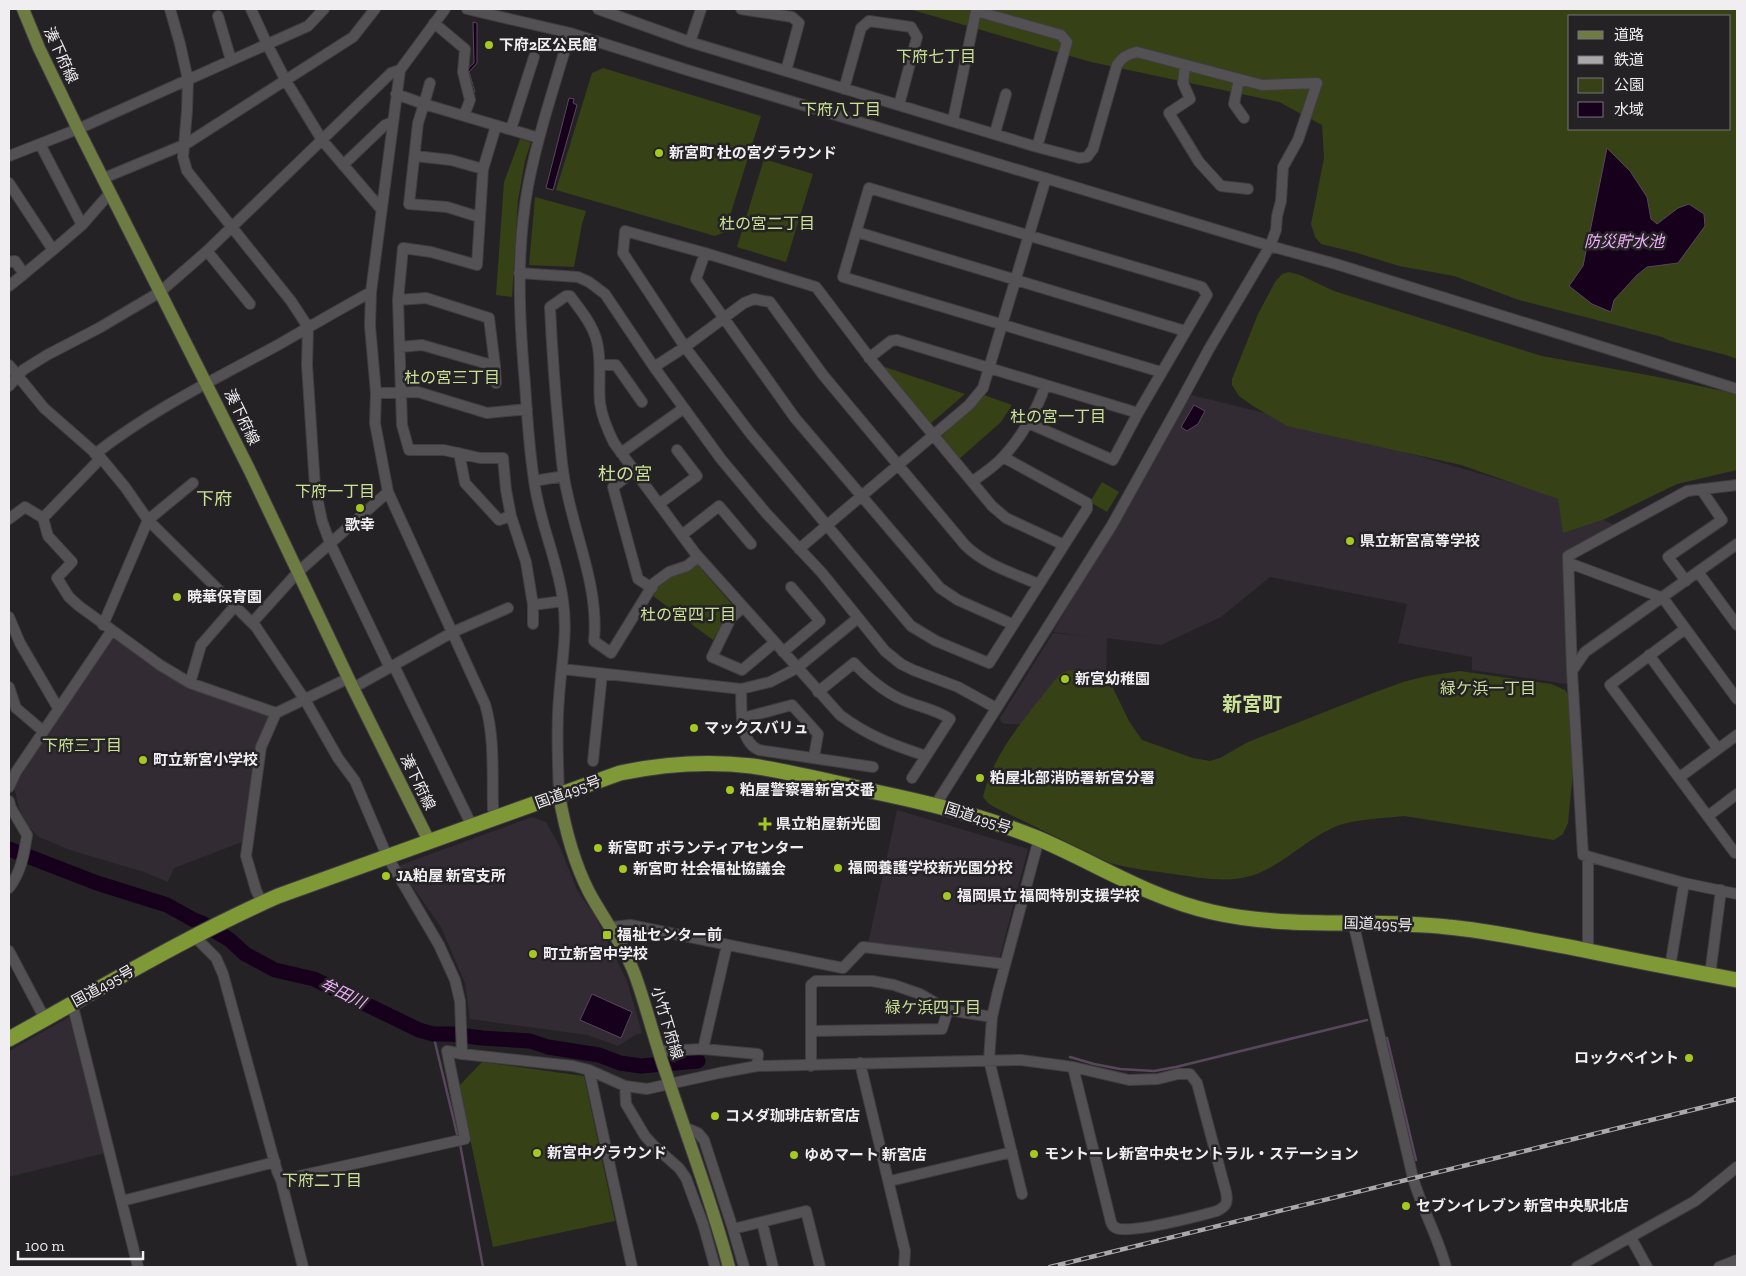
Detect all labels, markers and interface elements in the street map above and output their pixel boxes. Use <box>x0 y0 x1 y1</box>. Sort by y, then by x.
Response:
legend <box>1568 15 1731 130</box>
street label: 湊下府線 <box>40 24 82 86</box>
text: 道路 <box>1614 26 1644 44</box>
place label: 下府2区公民館 <box>499 36 597 54</box>
marker: 下府2区公民館 <box>483 39 495 51</box>
district label: 下府七丁目 <box>896 47 976 66</box>
text: 鉄道 <box>1614 51 1644 69</box>
text: 公園 <box>1614 76 1644 94</box>
district label: 下府八丁目 <box>801 100 881 119</box>
text: 水域 <box>1614 101 1644 119</box>
place label: 新宮町 杜の宮グラウンド <box>669 144 837 162</box>
marker: 新宮町 杜の宮グラウンド <box>653 147 665 159</box>
district label: 杜の宮二丁目 <box>719 214 815 233</box>
water label: 防災貯水池 <box>1584 232 1666 251</box>
district label: 杜の宮三丁目 <box>404 368 500 387</box>
street label: 湊下府線 <box>221 386 263 448</box>
district label: 杜の宮一丁目 <box>1010 407 1106 426</box>
district label: 杜の宮 <box>598 463 652 485</box>
district label: 下府一丁目 <box>295 482 375 501</box>
district label: 下府 <box>196 488 232 510</box>
marker: 歌幸 <box>354 502 366 514</box>
place label: 歌幸 <box>345 516 375 534</box>
place label: 県立新宮高等学校 <box>1360 532 1480 550</box>
marker: 県立新宮高等学校 <box>1344 535 1356 547</box>
place label: 暁華保育園 <box>187 588 262 606</box>
marker: 暁華保育園 <box>171 591 183 603</box>
district label: 杜の宮四丁目 <box>640 605 736 624</box>
place label: 新宮幼稚園 <box>1075 670 1150 688</box>
marker: 新宮幼稚園 <box>1059 673 1071 685</box>
district label: 緑ケ浜一丁目 <box>1440 679 1536 698</box>
district label: 新宮町 <box>1222 692 1282 716</box>
place label: マックスバリュ <box>704 719 809 737</box>
marker: マックスバリュ <box>688 722 700 734</box>
district label: 下府三丁目 <box>42 736 122 755</box>
place label: 町立新宮小学校 <box>153 751 258 769</box>
street label: 湊下府線 <box>397 751 439 813</box>
marker: 町立新宮小学校 <box>137 754 149 766</box>
place label: 粕屋北部消防署新宮分署 <box>990 769 1155 787</box>
street label: 国道495号 <box>533 772 603 812</box>
marker: 粕屋北部消防署新宮分署 <box>974 772 986 784</box>
place label: 粕屋警察署新宮交番 <box>740 781 875 799</box>
marker: 粕屋警察署新宮交番 <box>724 784 736 796</box>
street label: 国道495号 <box>943 799 1013 837</box>
place label: 県立粕屋新光園 <box>776 815 881 833</box>
marker: 県立粕屋新光園 <box>758 817 772 831</box>
place label: 新宮町 ボランティアセンター <box>608 839 805 857</box>
marker: 新宮町 ボランティアセンター <box>592 842 604 854</box>
place label: 福岡養護学校新光園分校 <box>847 859 1013 877</box>
place label: 新宮町 社会福祉協議会 <box>633 860 786 878</box>
marker: 福岡養護学校新光園分校 <box>832 862 844 874</box>
marker: 新宮町 社会福祉協議会 <box>617 863 629 875</box>
place label: JA粕屋 新宮支所 <box>396 867 506 885</box>
marker: JA粕屋 新宮支所 <box>380 870 392 882</box>
place label: 福岡県立 福岡特別支援学校 <box>956 887 1140 905</box>
marker: 福岡県立 福岡特別支援学校 <box>941 890 953 902</box>
street label: 国道495号 <box>1343 914 1413 934</box>
place label: 福祉センター前 <box>616 926 722 944</box>
marker: 福祉センター前 <box>601 929 613 941</box>
place label: 町立新宮中学校 <box>543 945 648 963</box>
marker: 町立新宮中学校 <box>527 948 539 960</box>
street label: 国道495号 <box>69 961 137 1011</box>
water label: 牟田川 <box>317 974 371 1013</box>
street label: 小竹下府線 <box>647 984 687 1062</box>
district label: 緑ケ浜四丁目 <box>885 998 981 1017</box>
place label: ロックペイント <box>1574 1049 1679 1067</box>
marker: ロックペイント <box>1683 1052 1695 1064</box>
place label: コメダ珈琲店新宮店 <box>725 1107 860 1125</box>
marker: コメダ珈琲店新宮店 <box>709 1110 721 1122</box>
place label: 新宮中グラウンド <box>547 1144 667 1162</box>
place label: モントーレ新宮中央セントラル・ステーション <box>1044 1145 1359 1163</box>
place label: ゆめマート 新宮店 <box>804 1146 927 1164</box>
marker: 新宮中グラウンド <box>531 1147 543 1159</box>
marker: モントーレ新宮中央セントラル・ステーション <box>1028 1148 1040 1160</box>
marker: ゆめマート 新宮店 <box>788 1149 800 1161</box>
district label: 下府二丁目 <box>282 1171 362 1190</box>
place label: セブンイレブン 新宮中央駅北店 <box>1416 1197 1629 1215</box>
marker: セブンイレブン 新宮中央駅北店 <box>1400 1200 1412 1212</box>
scale bar <box>18 1228 142 1260</box>
text: 100 m <box>25 1237 64 1255</box>

